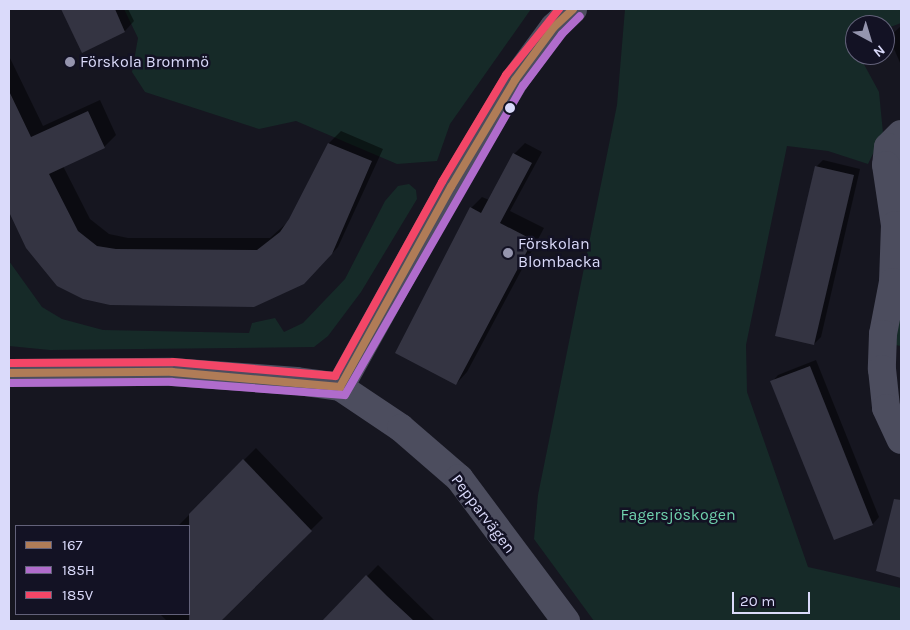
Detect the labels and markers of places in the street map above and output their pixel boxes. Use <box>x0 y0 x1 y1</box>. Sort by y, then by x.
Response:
place label: Förskola Brommö <box>80 52 209 72</box>
marker: Förskola Brommö <box>64 56 76 68</box>
unlabelled marker <box>505 103 515 113</box>
place label: Förskolan Blombacka <box>518 234 601 272</box>
marker: Förskolan Blombacka <box>502 247 514 259</box>

